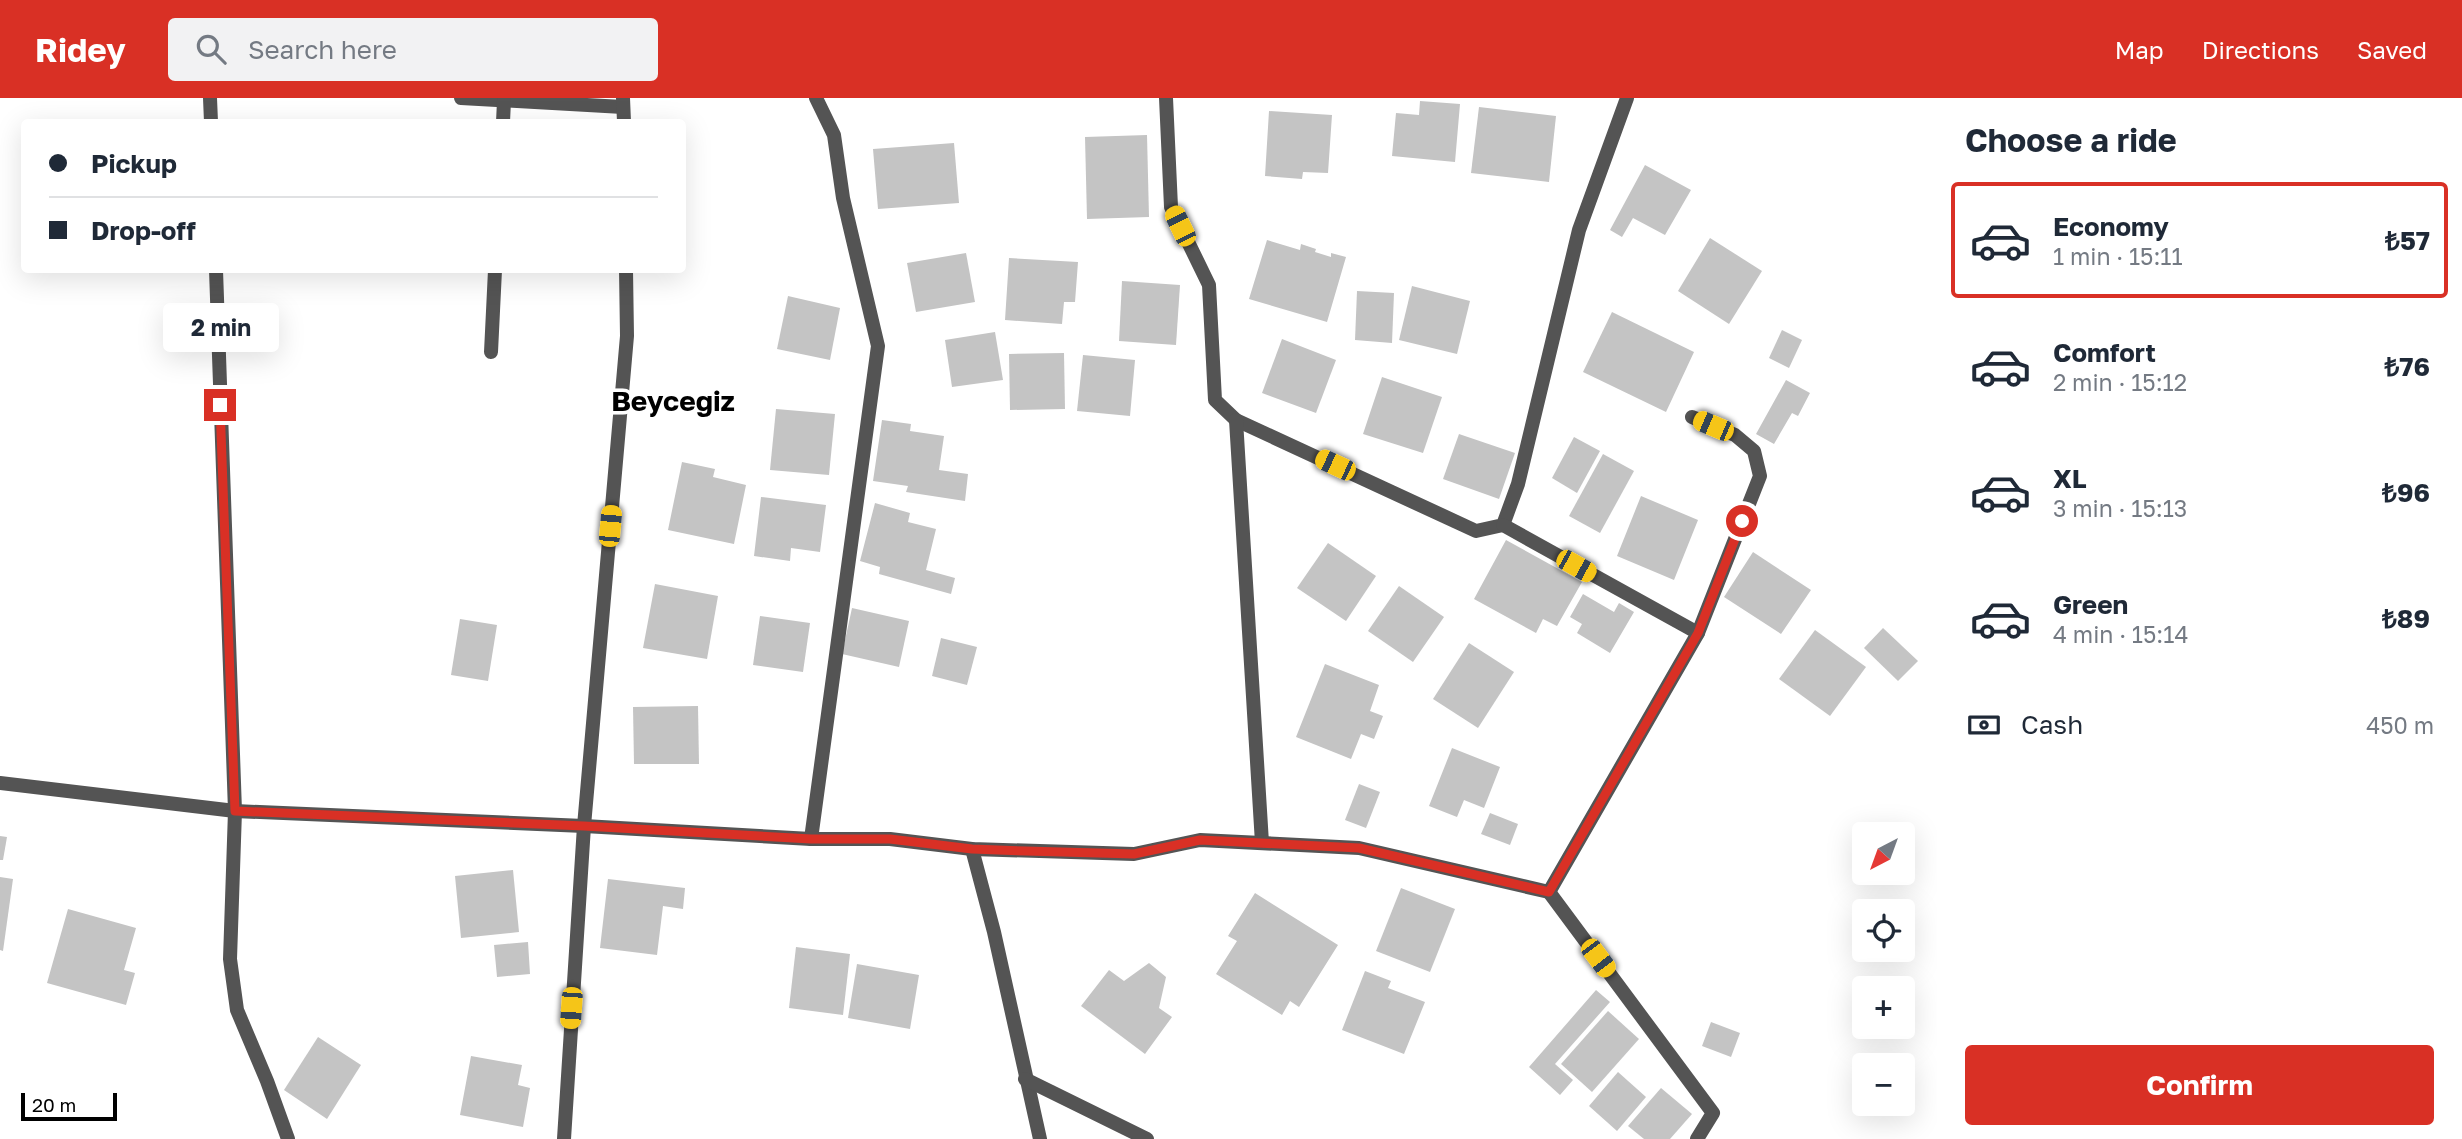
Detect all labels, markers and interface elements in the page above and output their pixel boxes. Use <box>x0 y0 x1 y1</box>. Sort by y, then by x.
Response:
search box <box>168 18 658 81</box>
text: Ridey <box>35 30 126 69</box>
icon: search <box>192 30 230 68</box>
text: Search here <box>248 34 397 65</box>
text: Map <box>2115 35 2164 64</box>
text: Directions <box>2202 35 2319 64</box>
text: Saved <box>2357 35 2427 64</box>
text: Choose a ride <box>1965 121 2177 159</box>
text: Pickup <box>91 148 177 179</box>
car <box>1162 203 1199 249</box>
icon: car <box>1969 209 2032 272</box>
text: Economy <box>2053 211 2169 242</box>
text: Drop-off <box>91 215 196 246</box>
text: ₺57 <box>2385 225 2430 256</box>
text: 1 min · 15:11 <box>2053 242 2183 270</box>
callout: 2 min <box>162 303 278 352</box>
text: 2 min <box>191 313 251 341</box>
icon: car <box>1969 335 2032 398</box>
text: Comfort <box>2053 337 2156 368</box>
text: ₺76 <box>2384 351 2430 382</box>
text: 2 min · 15:12 <box>2053 368 2187 396</box>
district label: Beyceğiz <box>611 384 735 417</box>
route end <box>204 389 236 421</box>
car <box>1690 408 1737 444</box>
car <box>1312 447 1359 483</box>
icon: car <box>1969 461 2032 524</box>
text: XL <box>2053 463 2087 494</box>
text: ₺96 <box>2382 477 2430 508</box>
text: 3 min · 15:13 <box>2053 494 2187 522</box>
car <box>598 504 623 548</box>
route start <box>1726 505 1758 537</box>
car <box>1553 547 1600 585</box>
icon: car <box>1969 587 2032 650</box>
text: Green <box>2053 589 2128 620</box>
text: ₺89 <box>2382 603 2430 634</box>
text: 4 min · 15:14 <box>2053 620 2188 648</box>
icon: cash <box>1965 706 2003 744</box>
text: Cash <box>2021 709 2083 740</box>
text: 450 m <box>2366 711 2434 739</box>
north arrow <box>1852 822 1914 886</box>
map controls <box>1852 822 1915 1116</box>
button: locate <box>1852 899 1915 962</box>
car <box>1577 935 1620 981</box>
button: + <box>1852 976 1915 1039</box>
car <box>560 986 583 1030</box>
button: Confirm <box>1965 1045 2434 1125</box>
button: − <box>1852 1053 1915 1116</box>
scale bar <box>21 1090 117 1122</box>
text: 20 m <box>32 1093 76 1116</box>

